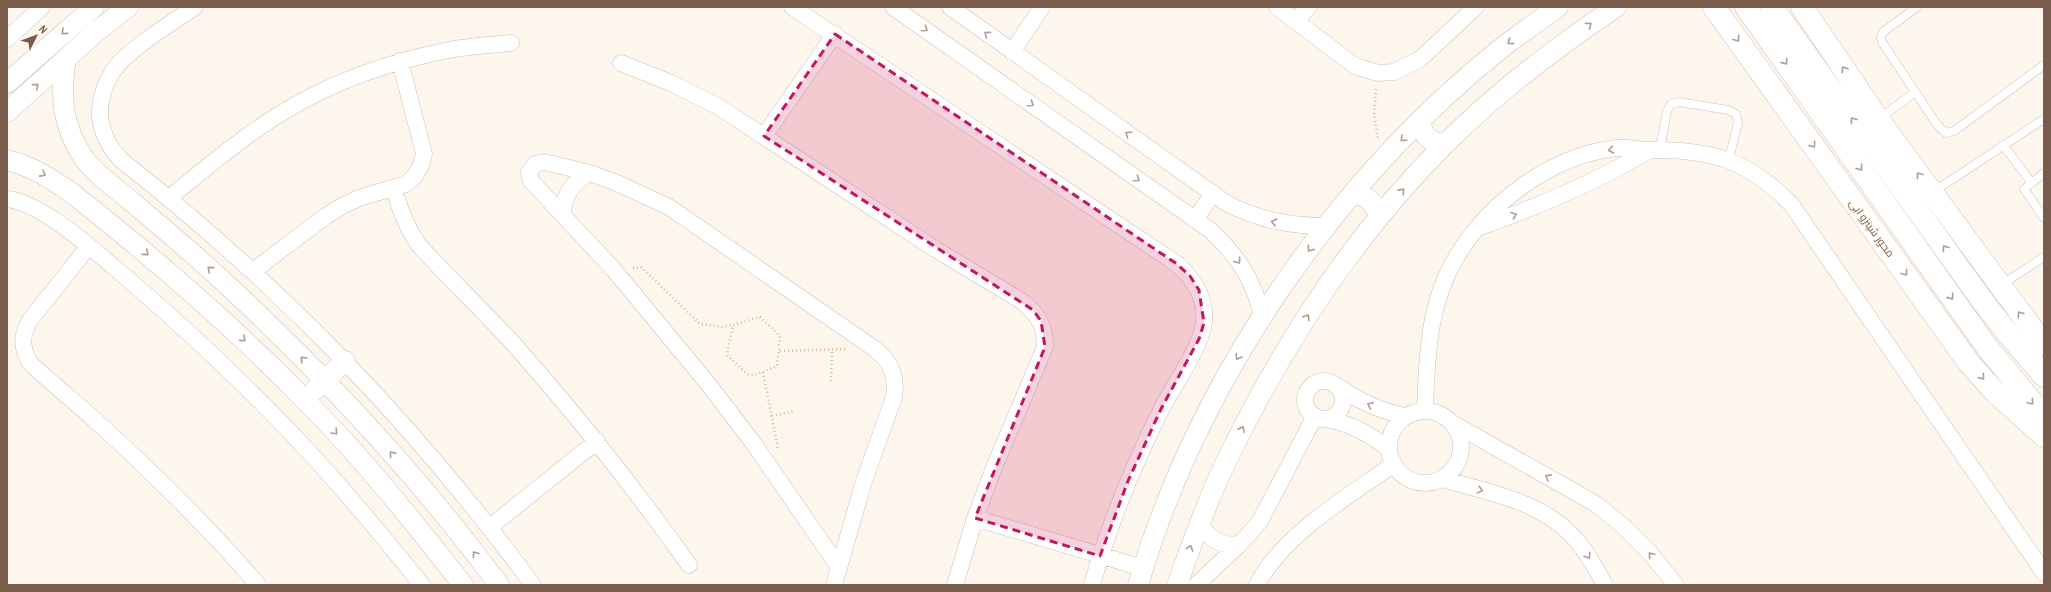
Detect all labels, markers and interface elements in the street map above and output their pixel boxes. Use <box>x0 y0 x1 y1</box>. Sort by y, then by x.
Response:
north arrow <box>16 16 56 56</box>
text: N <box>36 22 51 36</box>
one-way arrow <box>1585 22 1592 30</box>
one-way arrow <box>921 25 928 32</box>
one-way arrow <box>61 28 69 35</box>
one-way arrow <box>985 32 992 39</box>
one-way arrow <box>1732 34 1739 41</box>
one-way arrow <box>1507 38 1514 45</box>
one-way arrow <box>1780 57 1787 64</box>
one-way arrow <box>1842 66 1849 73</box>
one-way arrow <box>31 83 39 90</box>
one-way arrow <box>1027 99 1034 106</box>
one-way arrow <box>1851 117 1858 124</box>
one-way arrow <box>1125 131 1132 139</box>
one-way arrow <box>1400 134 1408 142</box>
one-way arrow <box>1808 140 1815 147</box>
one-way arrow <box>1608 145 1614 153</box>
one-way arrow <box>1855 163 1862 170</box>
one-way arrow <box>39 170 46 177</box>
one-way arrow <box>1916 172 1924 179</box>
one-way arrow <box>1133 174 1140 181</box>
one-way arrow <box>1397 188 1404 195</box>
street label: محور شينزو ابى <box>1846 196 1898 260</box>
one-way arrow <box>1511 211 1518 220</box>
one-way arrow <box>1271 218 1277 226</box>
one-way arrow <box>1307 245 1315 252</box>
one-way arrow <box>1942 245 1950 252</box>
one-way arrow <box>142 249 149 256</box>
one-way arrow <box>1233 256 1240 263</box>
one-way arrow <box>207 266 215 273</box>
one-way arrow <box>1900 269 1907 276</box>
one-way arrow <box>1946 292 1953 299</box>
one-way arrow <box>2017 311 2025 318</box>
one-way arrow <box>1302 314 1309 321</box>
one-way arrow <box>239 335 246 342</box>
one-way arrow <box>1236 353 1243 360</box>
one-way arrow <box>301 356 308 364</box>
one-way arrow <box>1978 372 1985 380</box>
one-way arrow <box>2027 398 2034 405</box>
one-way arrow <box>1367 402 1375 410</box>
one-way arrow <box>1237 426 1245 434</box>
one-way arrow <box>330 427 338 435</box>
one-way arrow <box>390 451 397 459</box>
one-way arrow <box>1545 474 1553 481</box>
one-way arrow <box>1476 485 1483 494</box>
one-way arrow <box>1186 545 1194 552</box>
one-way arrow <box>473 552 480 559</box>
one-way arrow <box>1583 552 1591 559</box>
one-way arrow <box>1649 552 1656 560</box>

